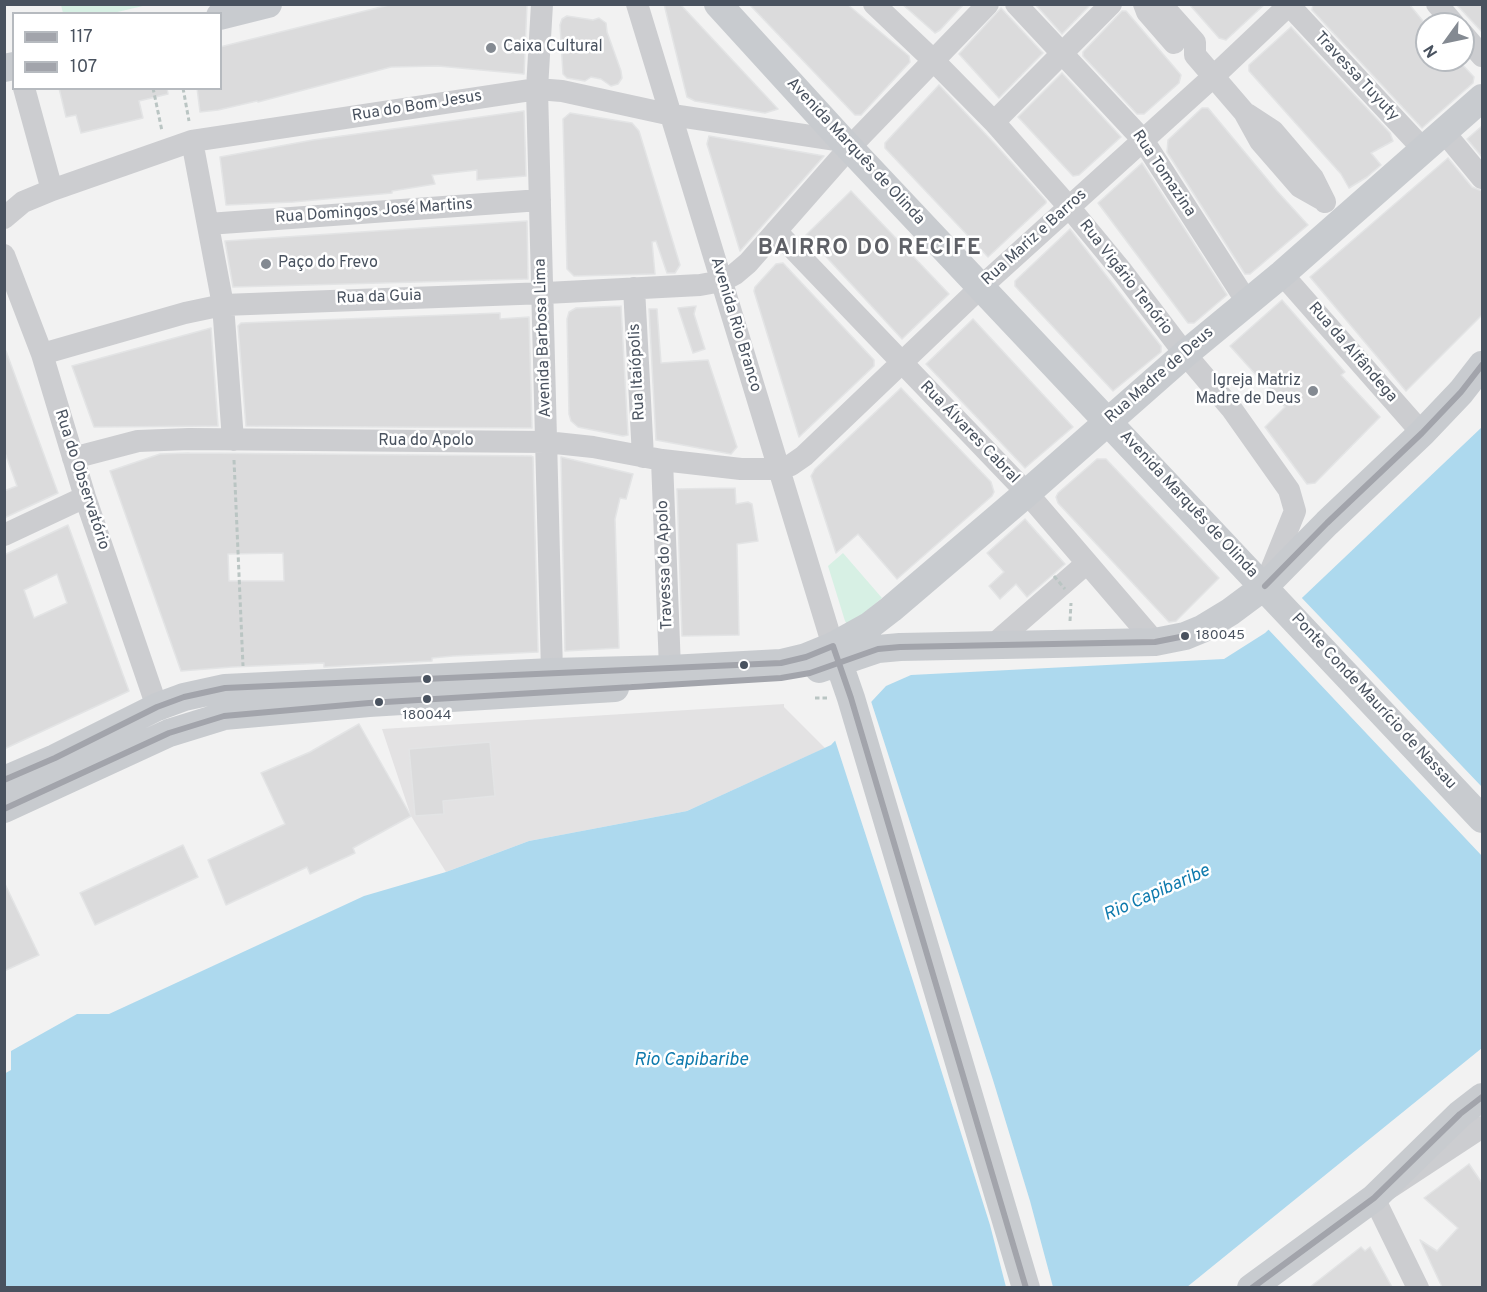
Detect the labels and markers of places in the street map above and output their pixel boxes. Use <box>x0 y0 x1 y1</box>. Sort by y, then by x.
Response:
place label: Caixa Cultural <box>503 38 603 58</box>
marker: Caixa Cultural <box>484 41 498 55</box>
place label: Paço do Frevo <box>278 254 378 274</box>
marker: Paço do Frevo <box>259 257 273 271</box>
place label: Igreja Matriz Madre de Deus <box>1196 372 1301 410</box>
marker: Igreja Matriz Madre de Deus <box>1306 384 1320 398</box>
place label: 180045 <box>1196 628 1245 644</box>
marker: 180045 <box>1179 630 1191 642</box>
unlabelled marker <box>738 659 750 671</box>
unlabelled marker <box>421 673 433 685</box>
marker: 180044 <box>421 693 433 705</box>
unlabelled marker <box>373 696 385 708</box>
place label: 180044 <box>403 708 451 724</box>

